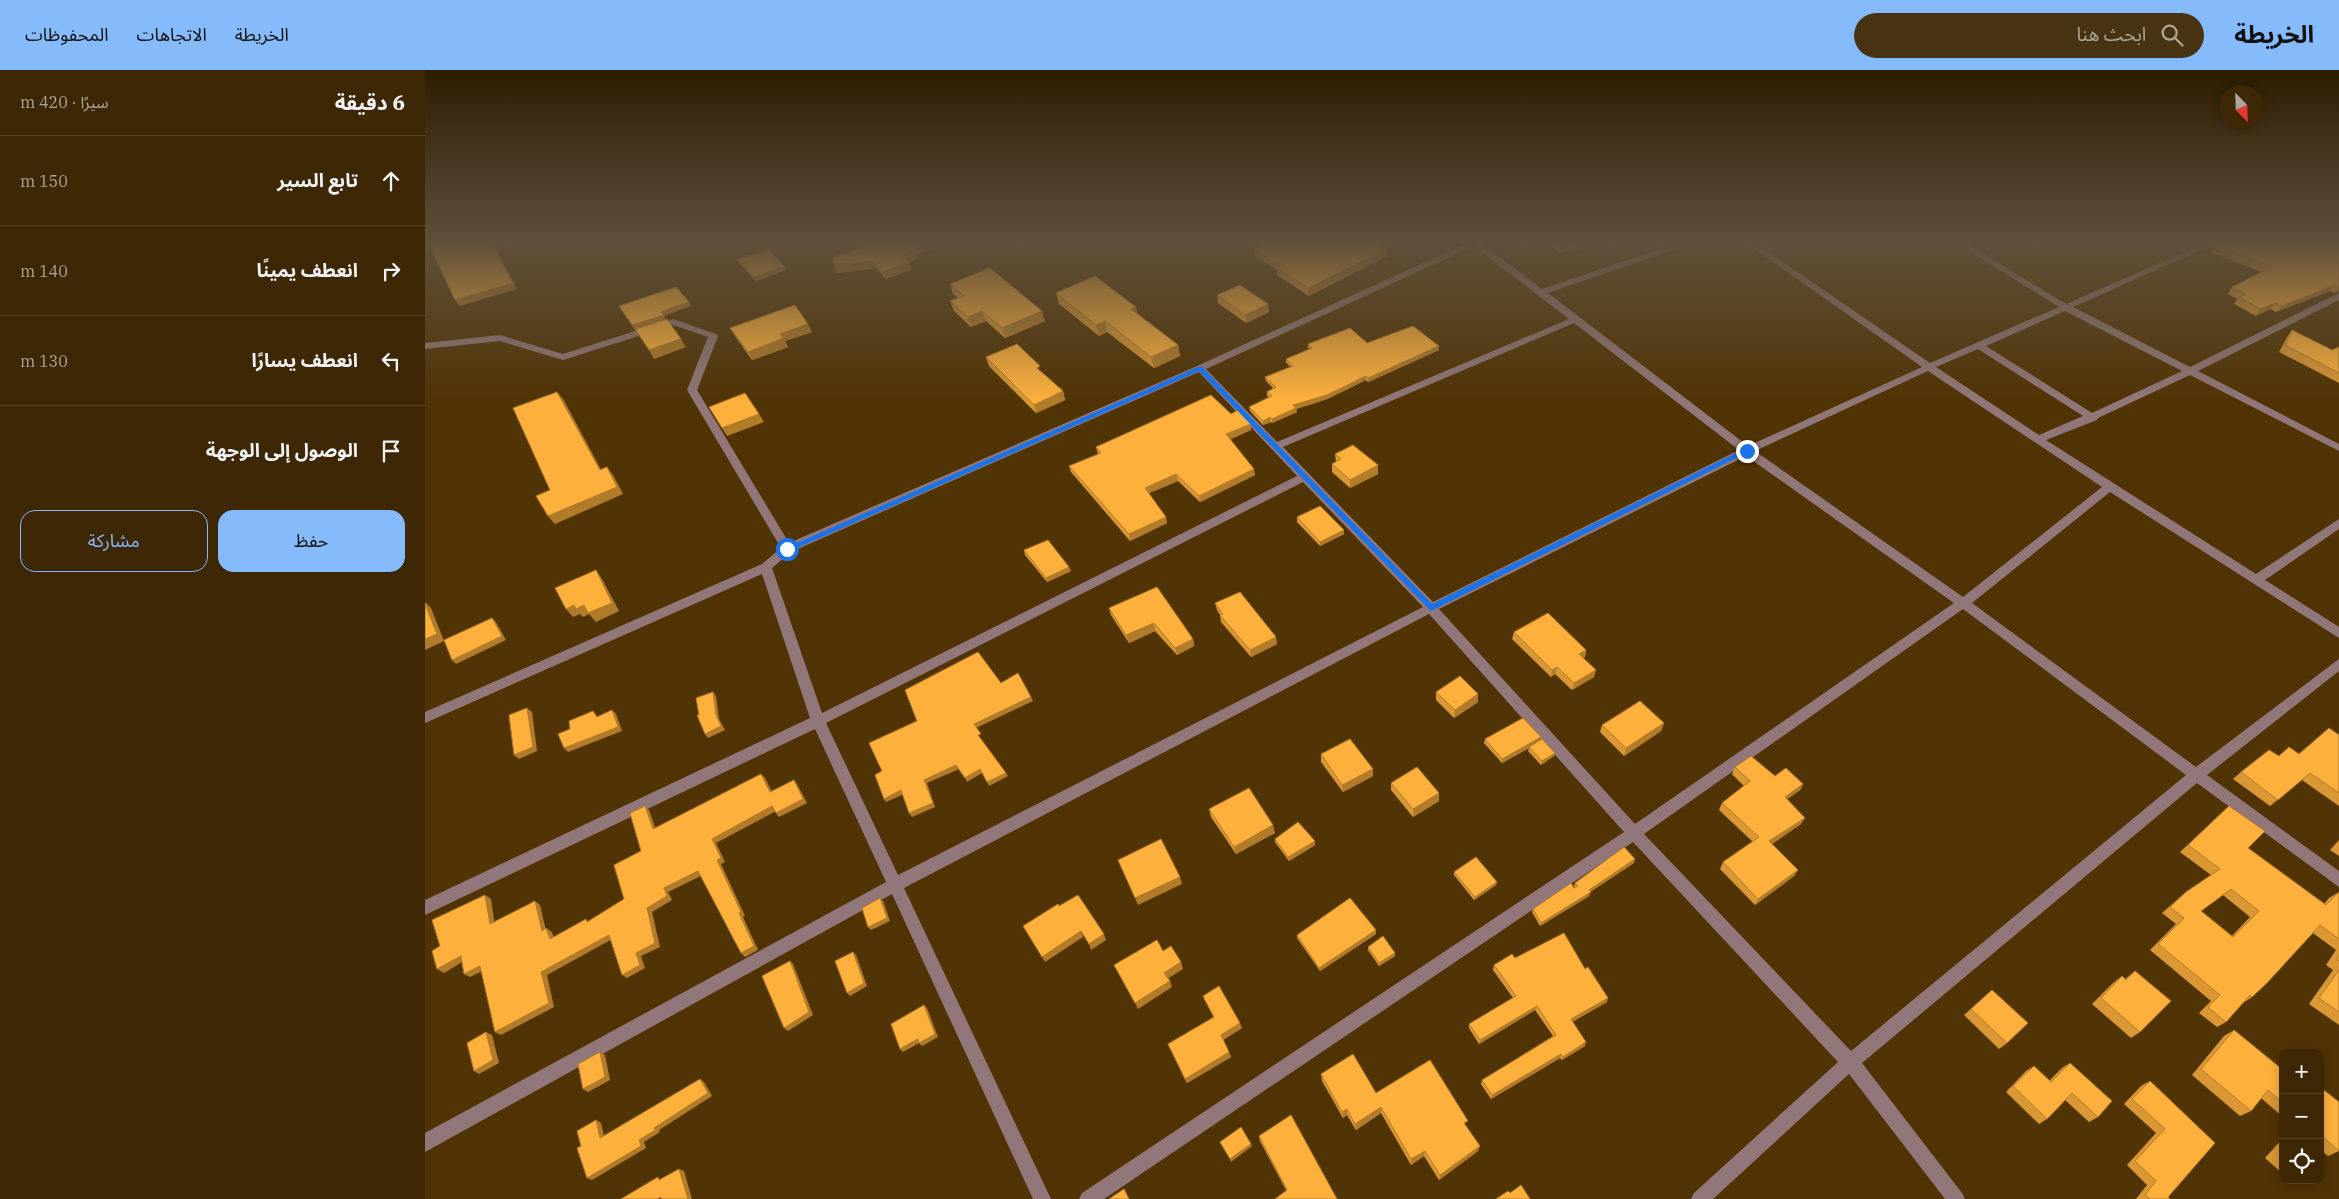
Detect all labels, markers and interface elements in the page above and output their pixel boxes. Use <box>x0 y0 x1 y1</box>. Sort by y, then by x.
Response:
search box <box>1854 13 2204 58</box>
text: الخريطة <box>2234 18 2314 50</box>
icon: search <box>2158 21 2186 49</box>
text: ابحث هنا <box>2076 22 2146 46</box>
text: المحفوظات <box>25 23 109 46</box>
text: الاتجاهات <box>137 23 207 46</box>
text: الخريطة <box>235 23 289 46</box>
north arrow <box>2219 85 2264 130</box>
text: 6 دقيقة <box>335 88 405 116</box>
text: سيرًا · 420 m <box>20 92 109 112</box>
icon: ahead <box>377 167 405 195</box>
text: تابع السير <box>277 168 358 192</box>
text: 150 m <box>20 171 68 191</box>
icon: right <box>377 257 405 285</box>
text: انعطف يمينًا <box>256 258 358 282</box>
text: 140 m <box>20 261 68 281</box>
icon: left <box>377 347 405 375</box>
text: انعطف يسارًا <box>252 348 358 372</box>
text: 130 m <box>20 351 68 371</box>
icon: arrive <box>377 437 405 465</box>
text: الوصول إلى الوجهة <box>206 438 358 462</box>
route end <box>1736 440 1759 463</box>
button: مشاركة <box>20 510 208 572</box>
button: حفظ <box>218 510 405 572</box>
route start <box>776 538 799 561</box>
map controls <box>2279 1049 2324 1184</box>
button: + <box>2279 1049 2324 1094</box>
button: − <box>2279 1094 2324 1139</box>
button: locate <box>2279 1139 2324 1184</box>

